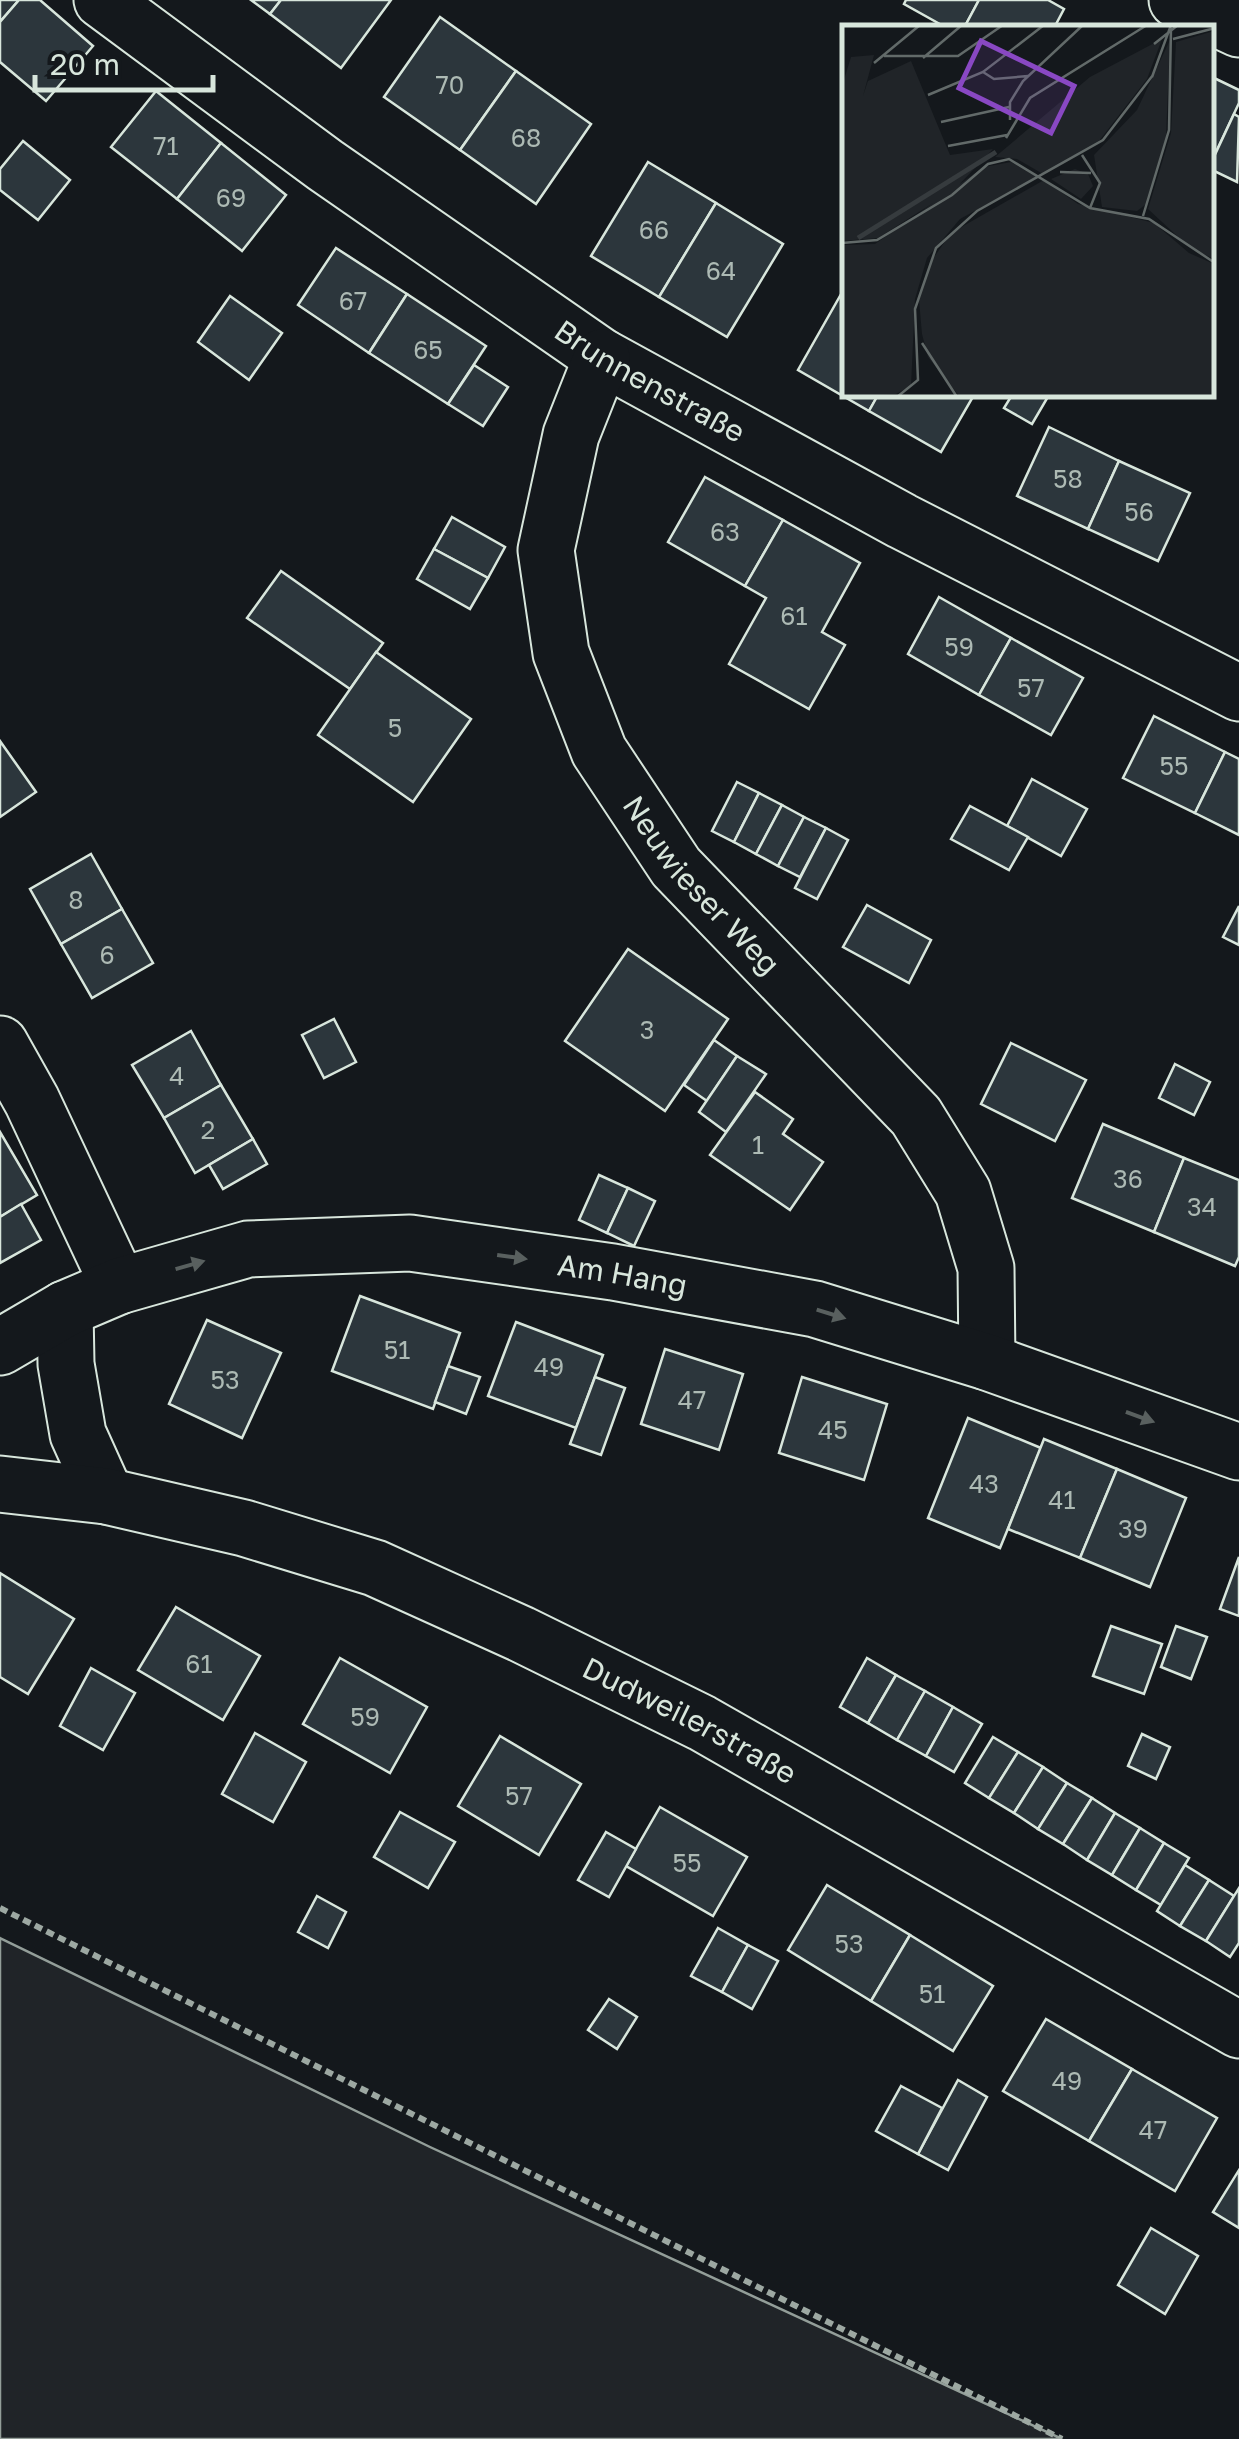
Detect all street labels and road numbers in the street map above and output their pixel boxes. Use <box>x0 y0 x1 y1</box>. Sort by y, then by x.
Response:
street label: Brunnenstraße <box>548 312 751 450</box>
street label: Neuwieser Weg <box>616 789 788 982</box>
street label: Am Hang <box>555 1246 690 1303</box>
street label: Dudweilerstraße <box>577 1649 803 1791</box>

